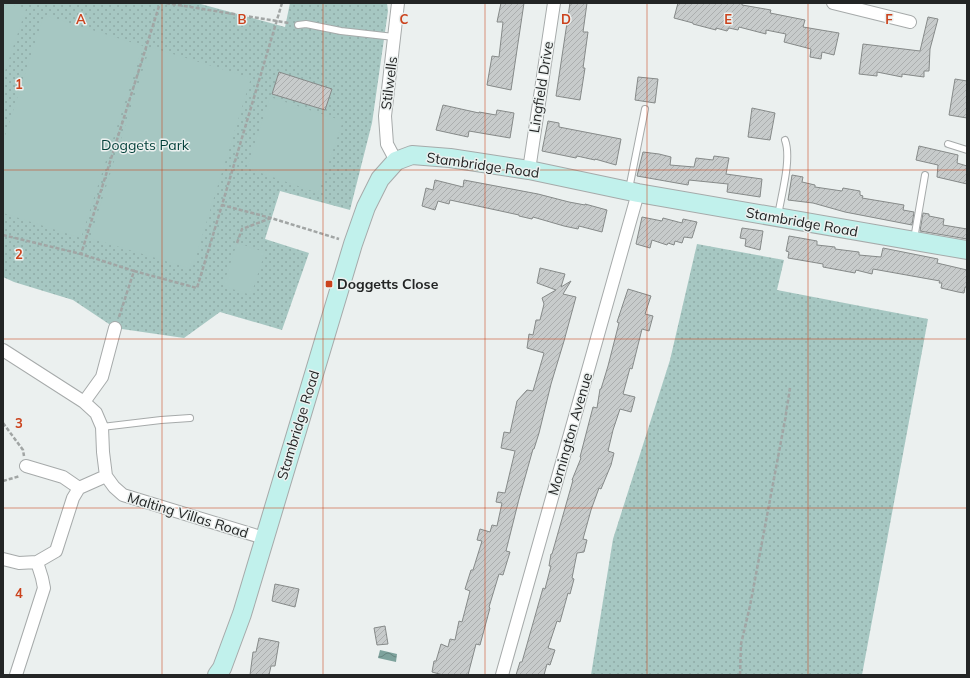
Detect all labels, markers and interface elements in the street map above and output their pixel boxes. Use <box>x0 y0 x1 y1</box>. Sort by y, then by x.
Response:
text: A <box>76 11 86 27</box>
text: B <box>238 11 247 27</box>
text: C <box>400 11 409 27</box>
text: D <box>561 11 571 27</box>
text: E <box>724 11 732 27</box>
text: F <box>885 11 893 27</box>
street label: Lingfield Drive <box>525 40 557 134</box>
street label: Stilwells <box>377 55 401 111</box>
text: 1 <box>15 76 23 92</box>
park label: Doggets Park <box>101 136 190 154</box>
street label: Stambridge Road <box>426 148 540 182</box>
street label: Stambridge Road <box>745 203 859 241</box>
text: 2 <box>15 246 23 262</box>
place label: Doggetts Close <box>337 275 439 293</box>
marker: Doggetts Close <box>324 279 334 289</box>
street label: Stambridge Road <box>273 368 323 482</box>
street label: Mornington Avenue <box>544 371 596 497</box>
text: 3 <box>15 415 23 431</box>
street label: Malting Villas Road <box>125 488 251 542</box>
text: 4 <box>15 585 23 601</box>

